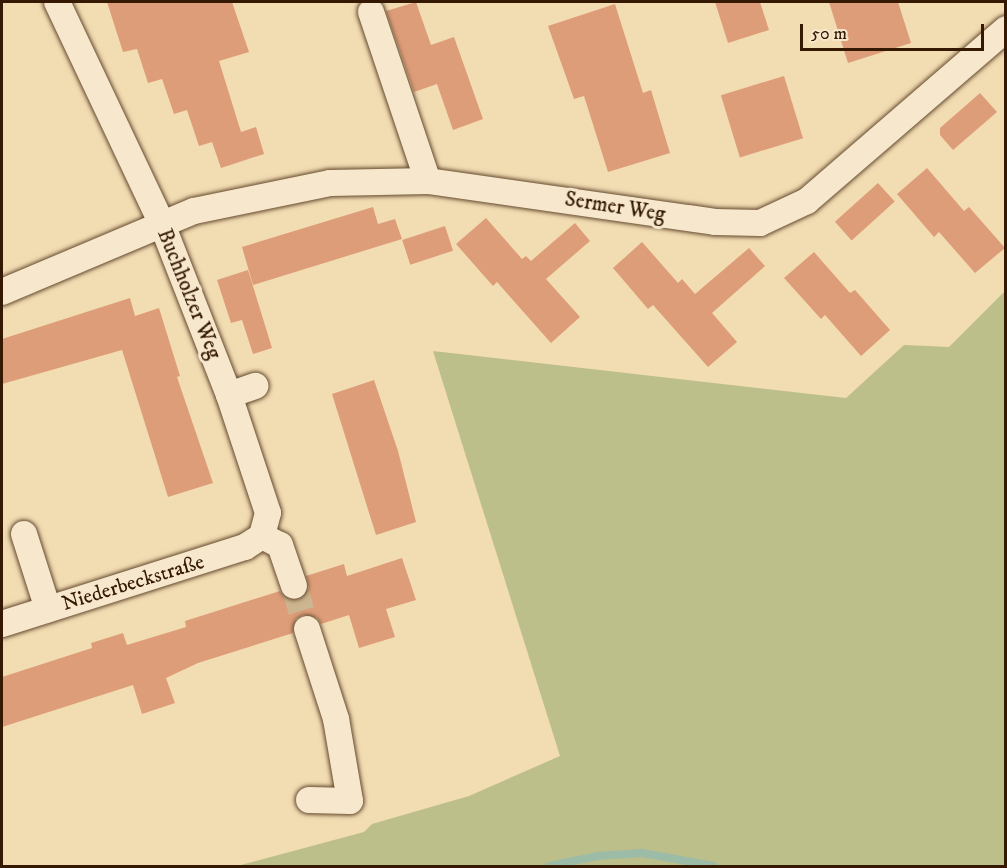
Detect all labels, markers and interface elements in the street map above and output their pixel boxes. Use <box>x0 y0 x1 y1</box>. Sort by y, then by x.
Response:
scale bar <box>803 12 988 50</box>
text: 50 m <box>811 23 847 45</box>
street label: Sermer Weg <box>563 187 667 227</box>
street label: Buchholzer Weg <box>151 225 227 363</box>
street label: Niederbeckstraße <box>59 549 207 617</box>

